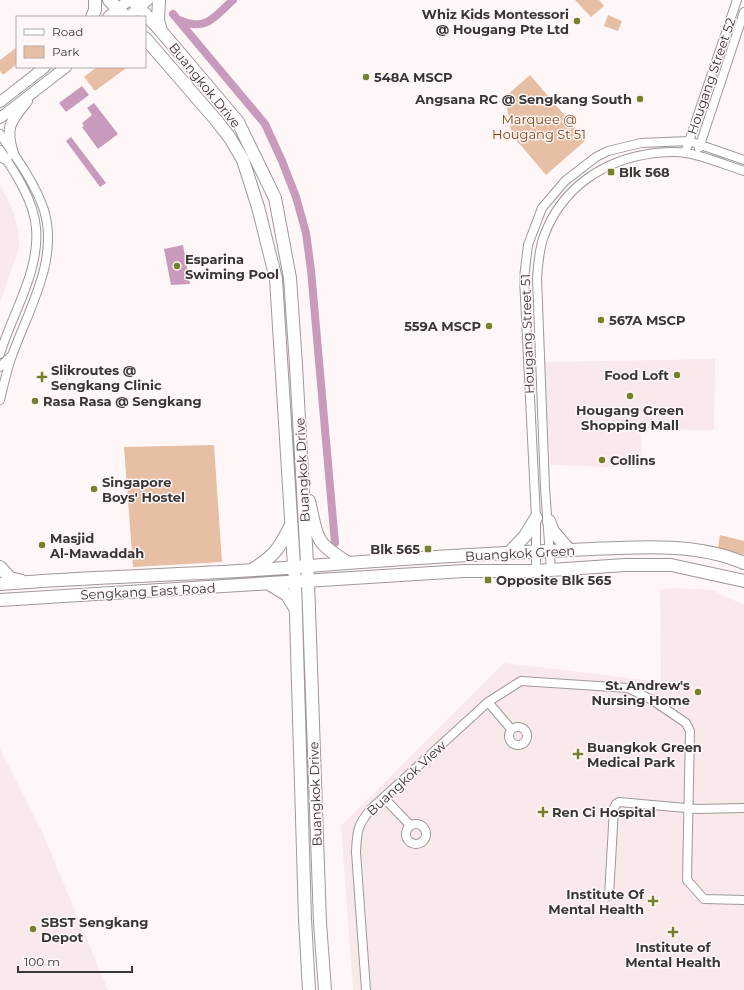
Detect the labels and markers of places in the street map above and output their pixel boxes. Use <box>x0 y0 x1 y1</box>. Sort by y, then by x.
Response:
place label: Whiz Kids Montessori @ Hougang Pte Ltd <box>422 6 569 37</box>
marker: Whiz Kids Montessori @ Hougang Pte Ltd <box>572 16 582 26</box>
place label: 548A MSCP <box>374 69 453 85</box>
marker: 548A MSCP <box>361 72 371 82</box>
place label: Angsana RC @ Sengkang South <box>414 91 632 107</box>
marker: Angsana RC @ Sengkang South <box>635 94 645 104</box>
place label: Blk 568 <box>619 164 670 180</box>
marker: Blk 568 <box>606 167 616 177</box>
place label: Esparina Swiming Pool <box>185 251 279 282</box>
marker: Esparina Swiming Pool <box>172 261 182 271</box>
place label: 567A MSCP <box>609 312 686 328</box>
marker: 567A MSCP <box>596 315 606 325</box>
place label: 559A MSCP <box>404 318 481 334</box>
marker: 559A MSCP <box>484 321 494 331</box>
place label: Slikroutes @ Sengkang Clinic <box>51 362 162 393</box>
place label: Food Loft <box>604 367 669 383</box>
marker: Food Loft <box>672 370 682 380</box>
marker: Slikroutes @ Sengkang Clinic <box>36 371 48 383</box>
marker: Hougang Green Shopping Mall <box>625 391 635 401</box>
place label: Rasa Rasa @ Sengkang <box>43 393 202 409</box>
marker: Rasa Rasa @ Sengkang <box>30 396 40 406</box>
place label: Hougang Green Shopping Mall <box>576 402 684 433</box>
place label: Collins <box>610 452 655 468</box>
marker: Collins <box>597 455 607 465</box>
place label: Singapore Boys' Hostel <box>102 474 185 505</box>
marker: Singapore Boys' Hostel <box>89 484 99 494</box>
place label: Masjid Al-Mawaddah <box>49 530 144 561</box>
marker: Masjid Al-Mawaddah <box>37 540 47 550</box>
place label: Blk 565 <box>370 541 420 557</box>
marker: Blk 565 <box>423 544 433 554</box>
place label: Opposite Blk 565 <box>496 572 612 588</box>
marker: Opposite Blk 565 <box>483 575 493 585</box>
place label: St. Andrew's Nursing Home <box>591 677 690 708</box>
marker: St. Andrew's Nursing Home <box>693 687 703 697</box>
place label: Buangkok Green Medical Park <box>587 739 702 770</box>
marker: Buangkok Green Medical Park <box>572 748 584 760</box>
place label: Ren Ci Hospital <box>552 804 656 820</box>
marker: Ren Ci Hospital <box>537 806 549 818</box>
place label: Institute Of Mental Health <box>548 886 645 917</box>
marker: Institute Of Mental Health <box>647 895 659 907</box>
place label: SBST Sengkang Depot <box>41 914 148 945</box>
marker: SBST Sengkang Depot <box>28 924 38 934</box>
marker: Institute of Mental Health <box>667 926 679 938</box>
place label: Institute of Mental Health <box>625 939 721 970</box>

